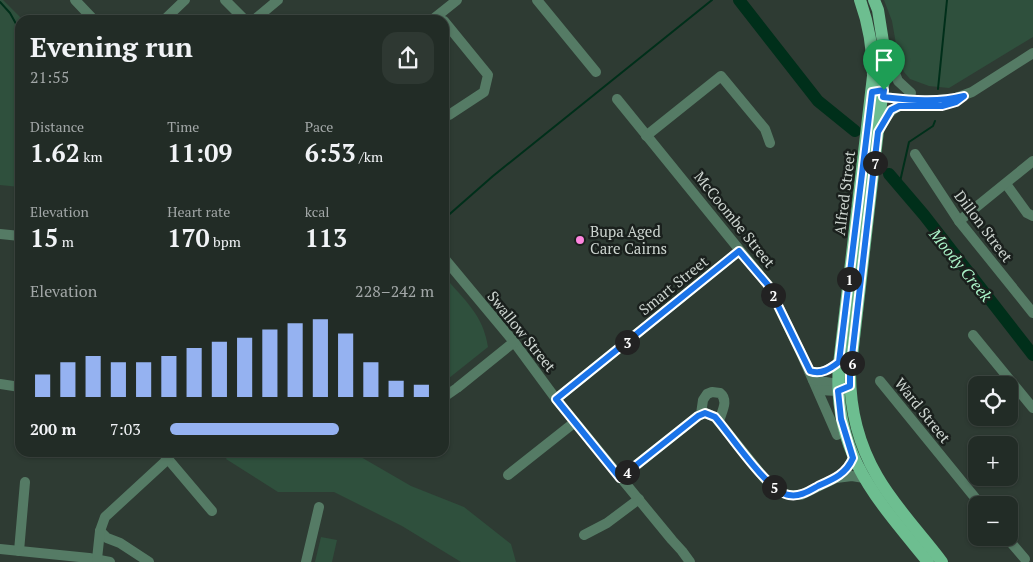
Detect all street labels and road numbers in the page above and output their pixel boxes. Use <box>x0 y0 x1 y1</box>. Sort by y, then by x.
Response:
street label: Alfred Street <box>829 149 859 236</box>
street label: McCoombe Street <box>690 167 780 272</box>
street label: Dillon Street <box>950 186 1018 266</box>
street label: Smart Street <box>634 251 712 319</box>
street label: Swallow Street <box>483 287 561 376</box>
street label: Ward Street <box>891 373 956 447</box>

